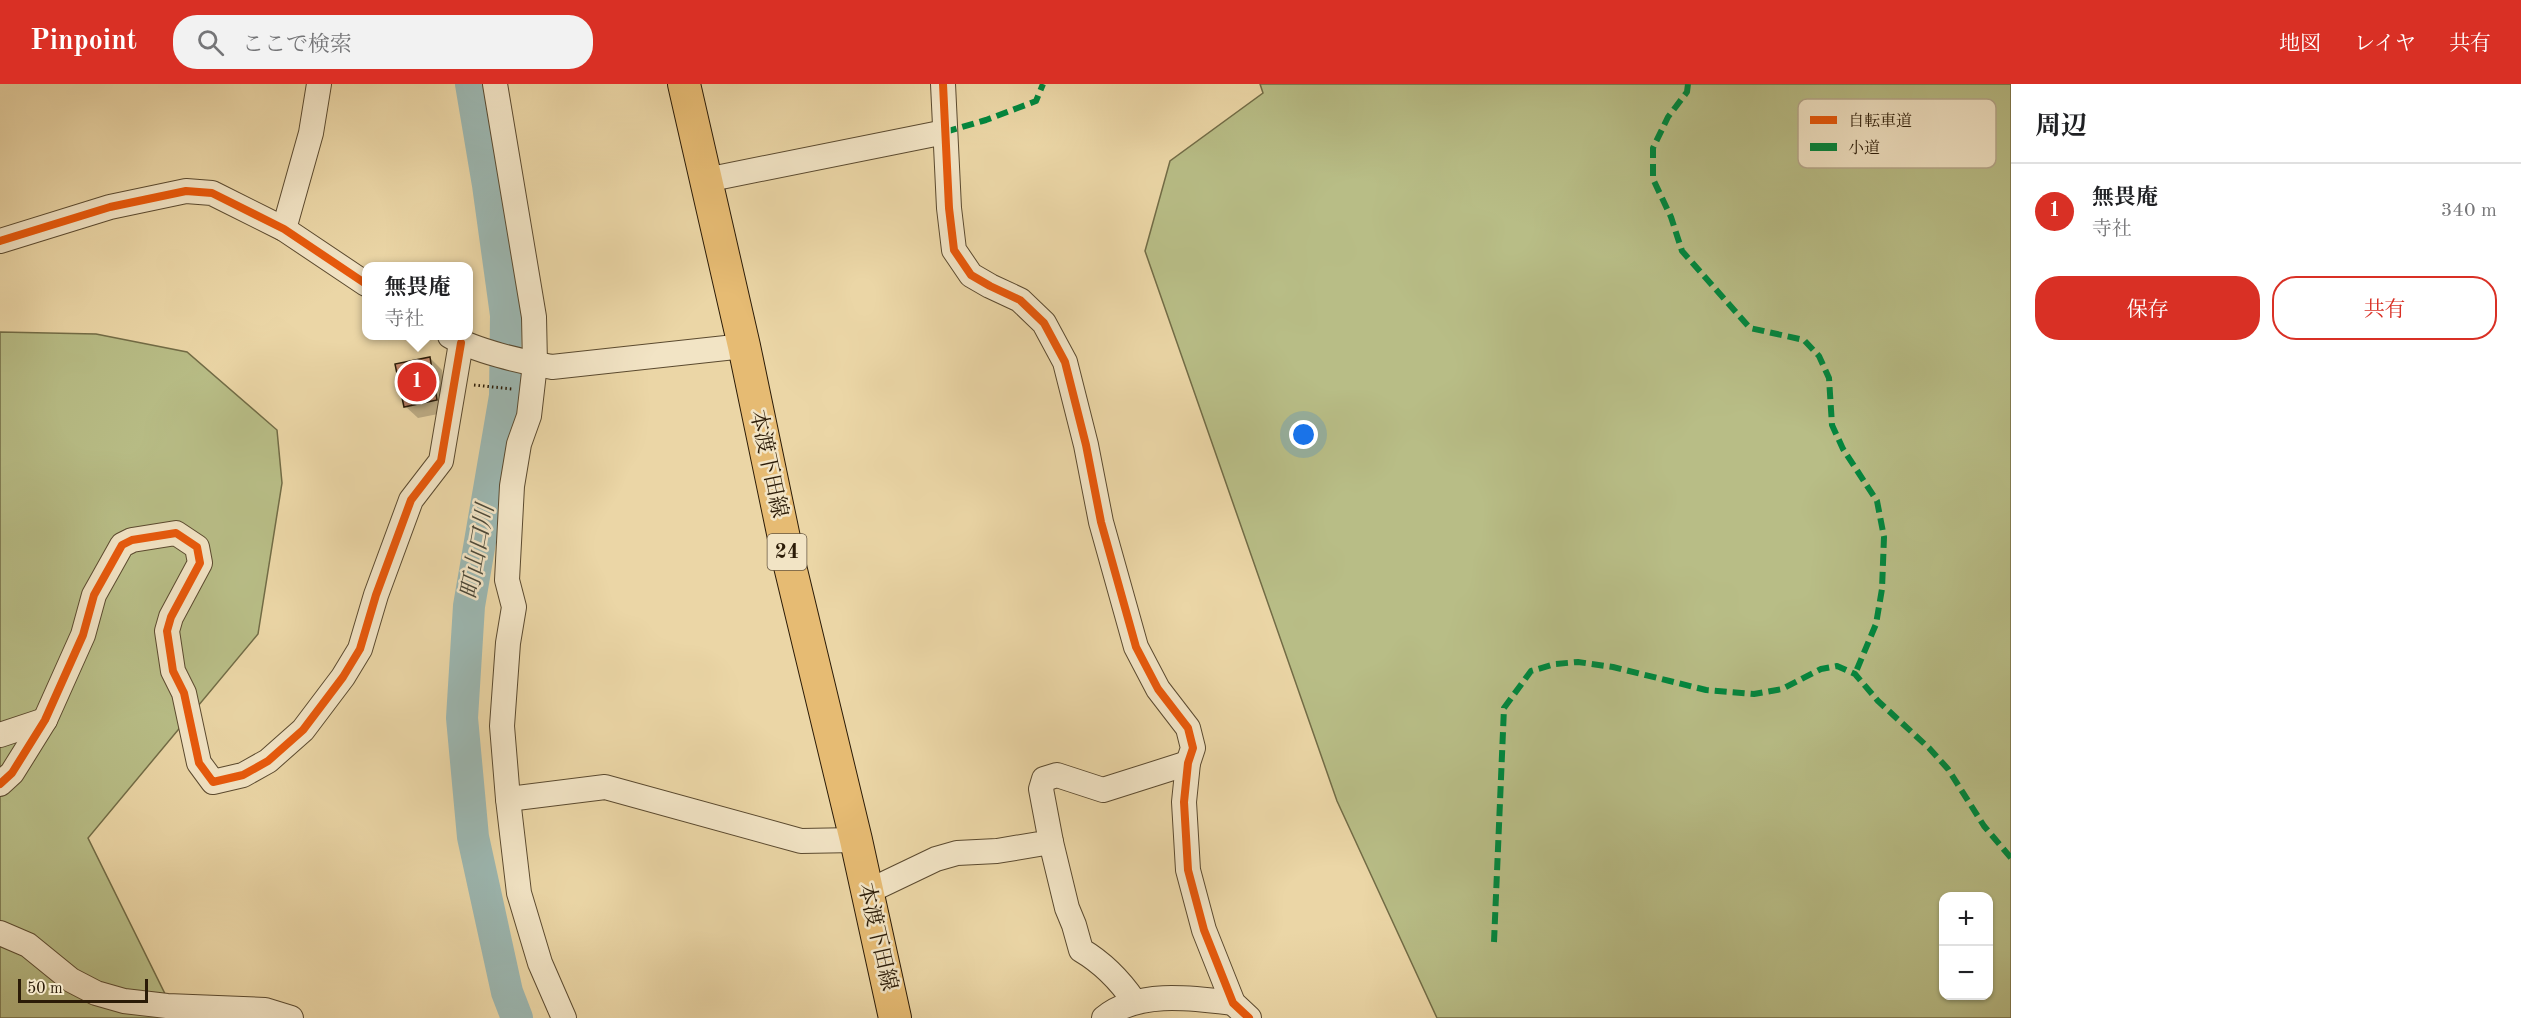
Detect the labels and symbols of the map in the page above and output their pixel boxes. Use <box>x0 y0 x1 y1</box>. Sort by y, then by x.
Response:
legend <box>1798 99 1996 168</box>
text: 自転車道 <box>1848 112 1912 130</box>
text: 小道 <box>1848 139 1880 157</box>
pin: 1 <box>398 360 436 404</box>
street label: 本渡下田線 <box>746 407 792 520</box>
your location <box>1289 420 1318 449</box>
water label: 町山口川 <box>457 499 500 601</box>
road number: 24 <box>768 534 806 570</box>
street label: 本渡下田線 <box>854 880 902 993</box>
scale bar <box>18 976 148 1004</box>

